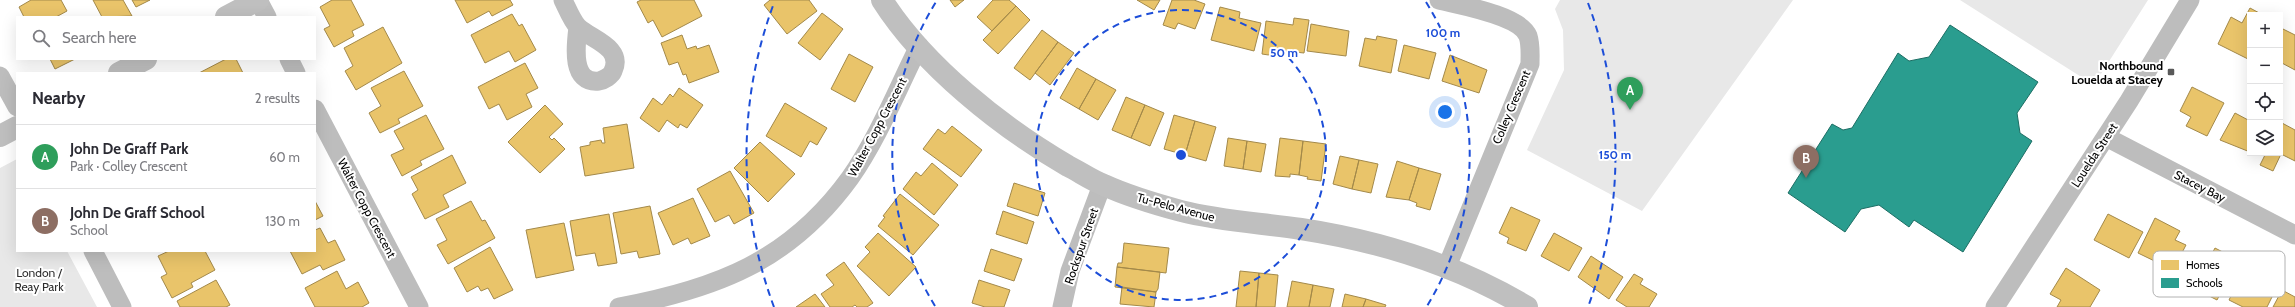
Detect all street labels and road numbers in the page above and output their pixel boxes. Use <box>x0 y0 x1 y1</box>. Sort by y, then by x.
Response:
street label: Colley Crescent <box>1489 68 1533 146</box>
street label: Walter Copp Crescent <box>845 75 909 179</box>
street label: Louelda Street <box>2068 120 2120 190</box>
street label: Walter Copp Crescent <box>335 156 399 260</box>
street label: Stacey Bay <box>2172 167 2228 205</box>
street label: Tu-Pelo Avenue <box>1136 189 1216 225</box>
street label: Rockspur Street <box>1061 206 1101 286</box>

